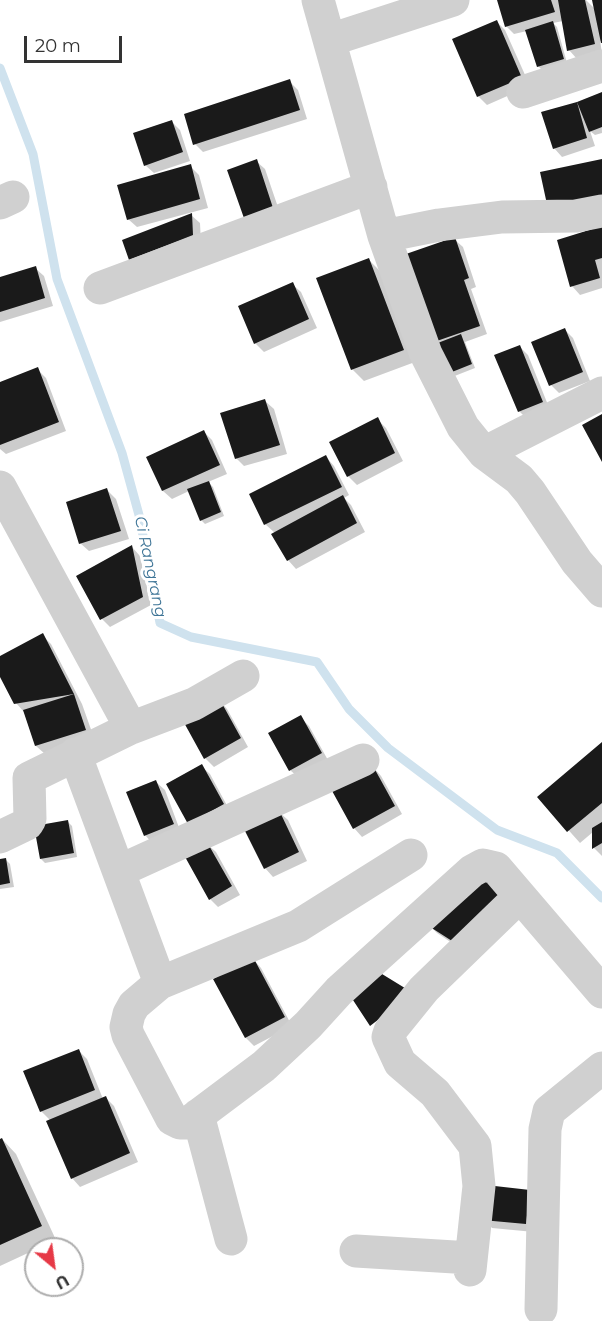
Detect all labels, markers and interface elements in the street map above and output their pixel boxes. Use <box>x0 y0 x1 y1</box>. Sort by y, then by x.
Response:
scale bar <box>27 24 124 62</box>
text: 20 m <box>35 35 81 57</box>
water label: Ci Rangrang <box>130 515 170 619</box>
north arrow <box>24 1237 84 1297</box>
text: U <box>52 1270 72 1293</box>

